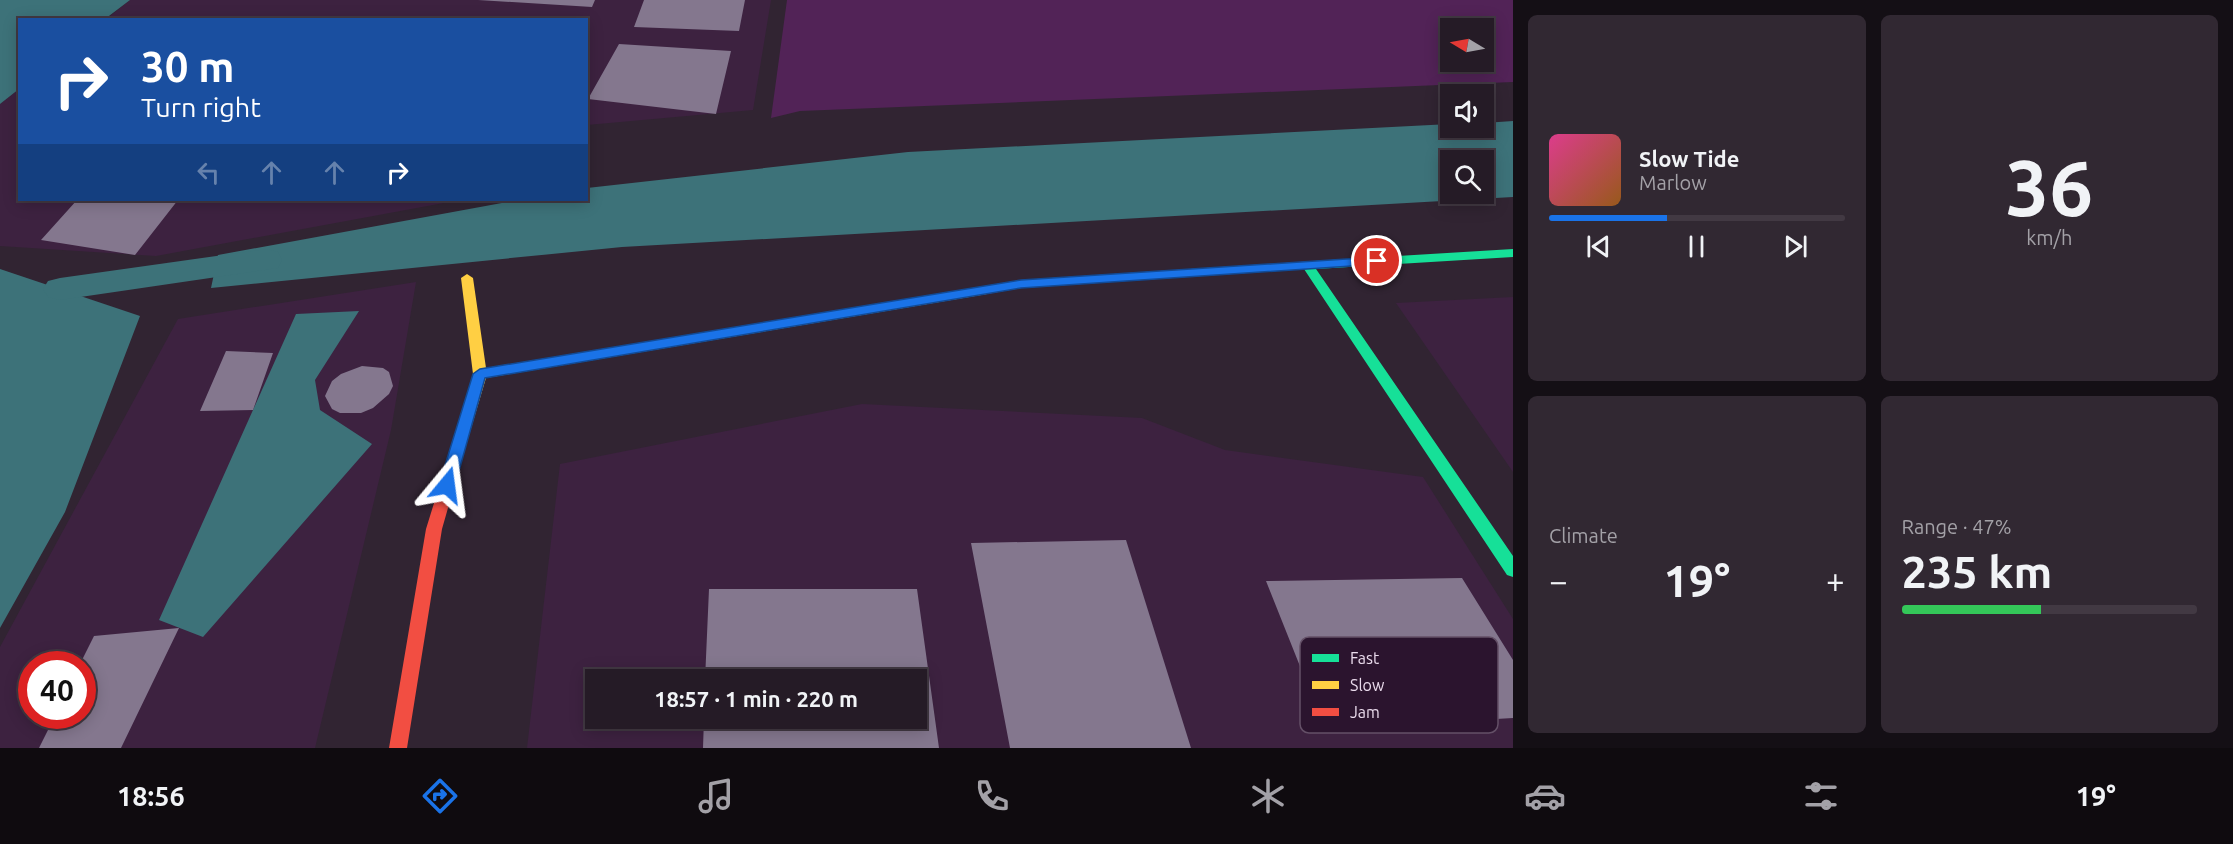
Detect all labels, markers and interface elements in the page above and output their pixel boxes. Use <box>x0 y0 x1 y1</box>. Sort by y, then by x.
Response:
north arrow <box>1440 18 1494 72</box>
map controls <box>1440 18 1494 204</box>
icon: right <box>42 42 120 120</box>
text: 30 m <box>141 43 235 90</box>
button: sound <box>1440 84 1494 138</box>
text: Turn right <box>141 92 261 122</box>
text: 36 <box>2005 143 2093 231</box>
text: Slow Tide <box>1639 146 1739 171</box>
button: search <box>1440 150 1494 204</box>
icon: left <box>192 156 225 189</box>
icon: ahead <box>255 156 288 189</box>
icon: ahead <box>318 156 351 189</box>
icon: right <box>381 156 414 189</box>
text: Marlow <box>1639 171 1707 194</box>
text: km/h <box>2026 226 2072 249</box>
icon: previous <box>1582 230 1615 263</box>
icon: pause <box>1680 230 1713 263</box>
icon: next <box>1779 230 1812 263</box>
pin <box>1351 235 1402 286</box>
icon: arrive <box>1360 244 1393 277</box>
position arrow <box>415 453 479 517</box>
text: Range · 47% <box>1902 515 2012 538</box>
text: Climate <box>1549 524 1618 547</box>
text: 235 km <box>1902 546 2052 597</box>
text: 19° <box>1663 555 1730 606</box>
text: − <box>1549 562 1568 599</box>
text: + <box>1826 562 1845 599</box>
legend <box>1300 637 1498 733</box>
text: Fast <box>1350 649 1380 667</box>
speed limit sign: 40 <box>18 651 96 729</box>
text: Slow <box>1350 676 1385 694</box>
text: 18:57 · 1 min · 220 m <box>654 686 858 711</box>
text: Jam <box>1350 703 1380 721</box>
icon: directions <box>419 775 461 817</box>
icon: music <box>695 775 737 817</box>
icon: phone <box>971 775 1013 817</box>
icon: climate <box>1247 775 1289 817</box>
icon: car <box>1524 775 1566 817</box>
icon: filters <box>1800 775 1842 817</box>
text: 18:56 <box>117 781 185 811</box>
text: 19° <box>2076 781 2116 811</box>

